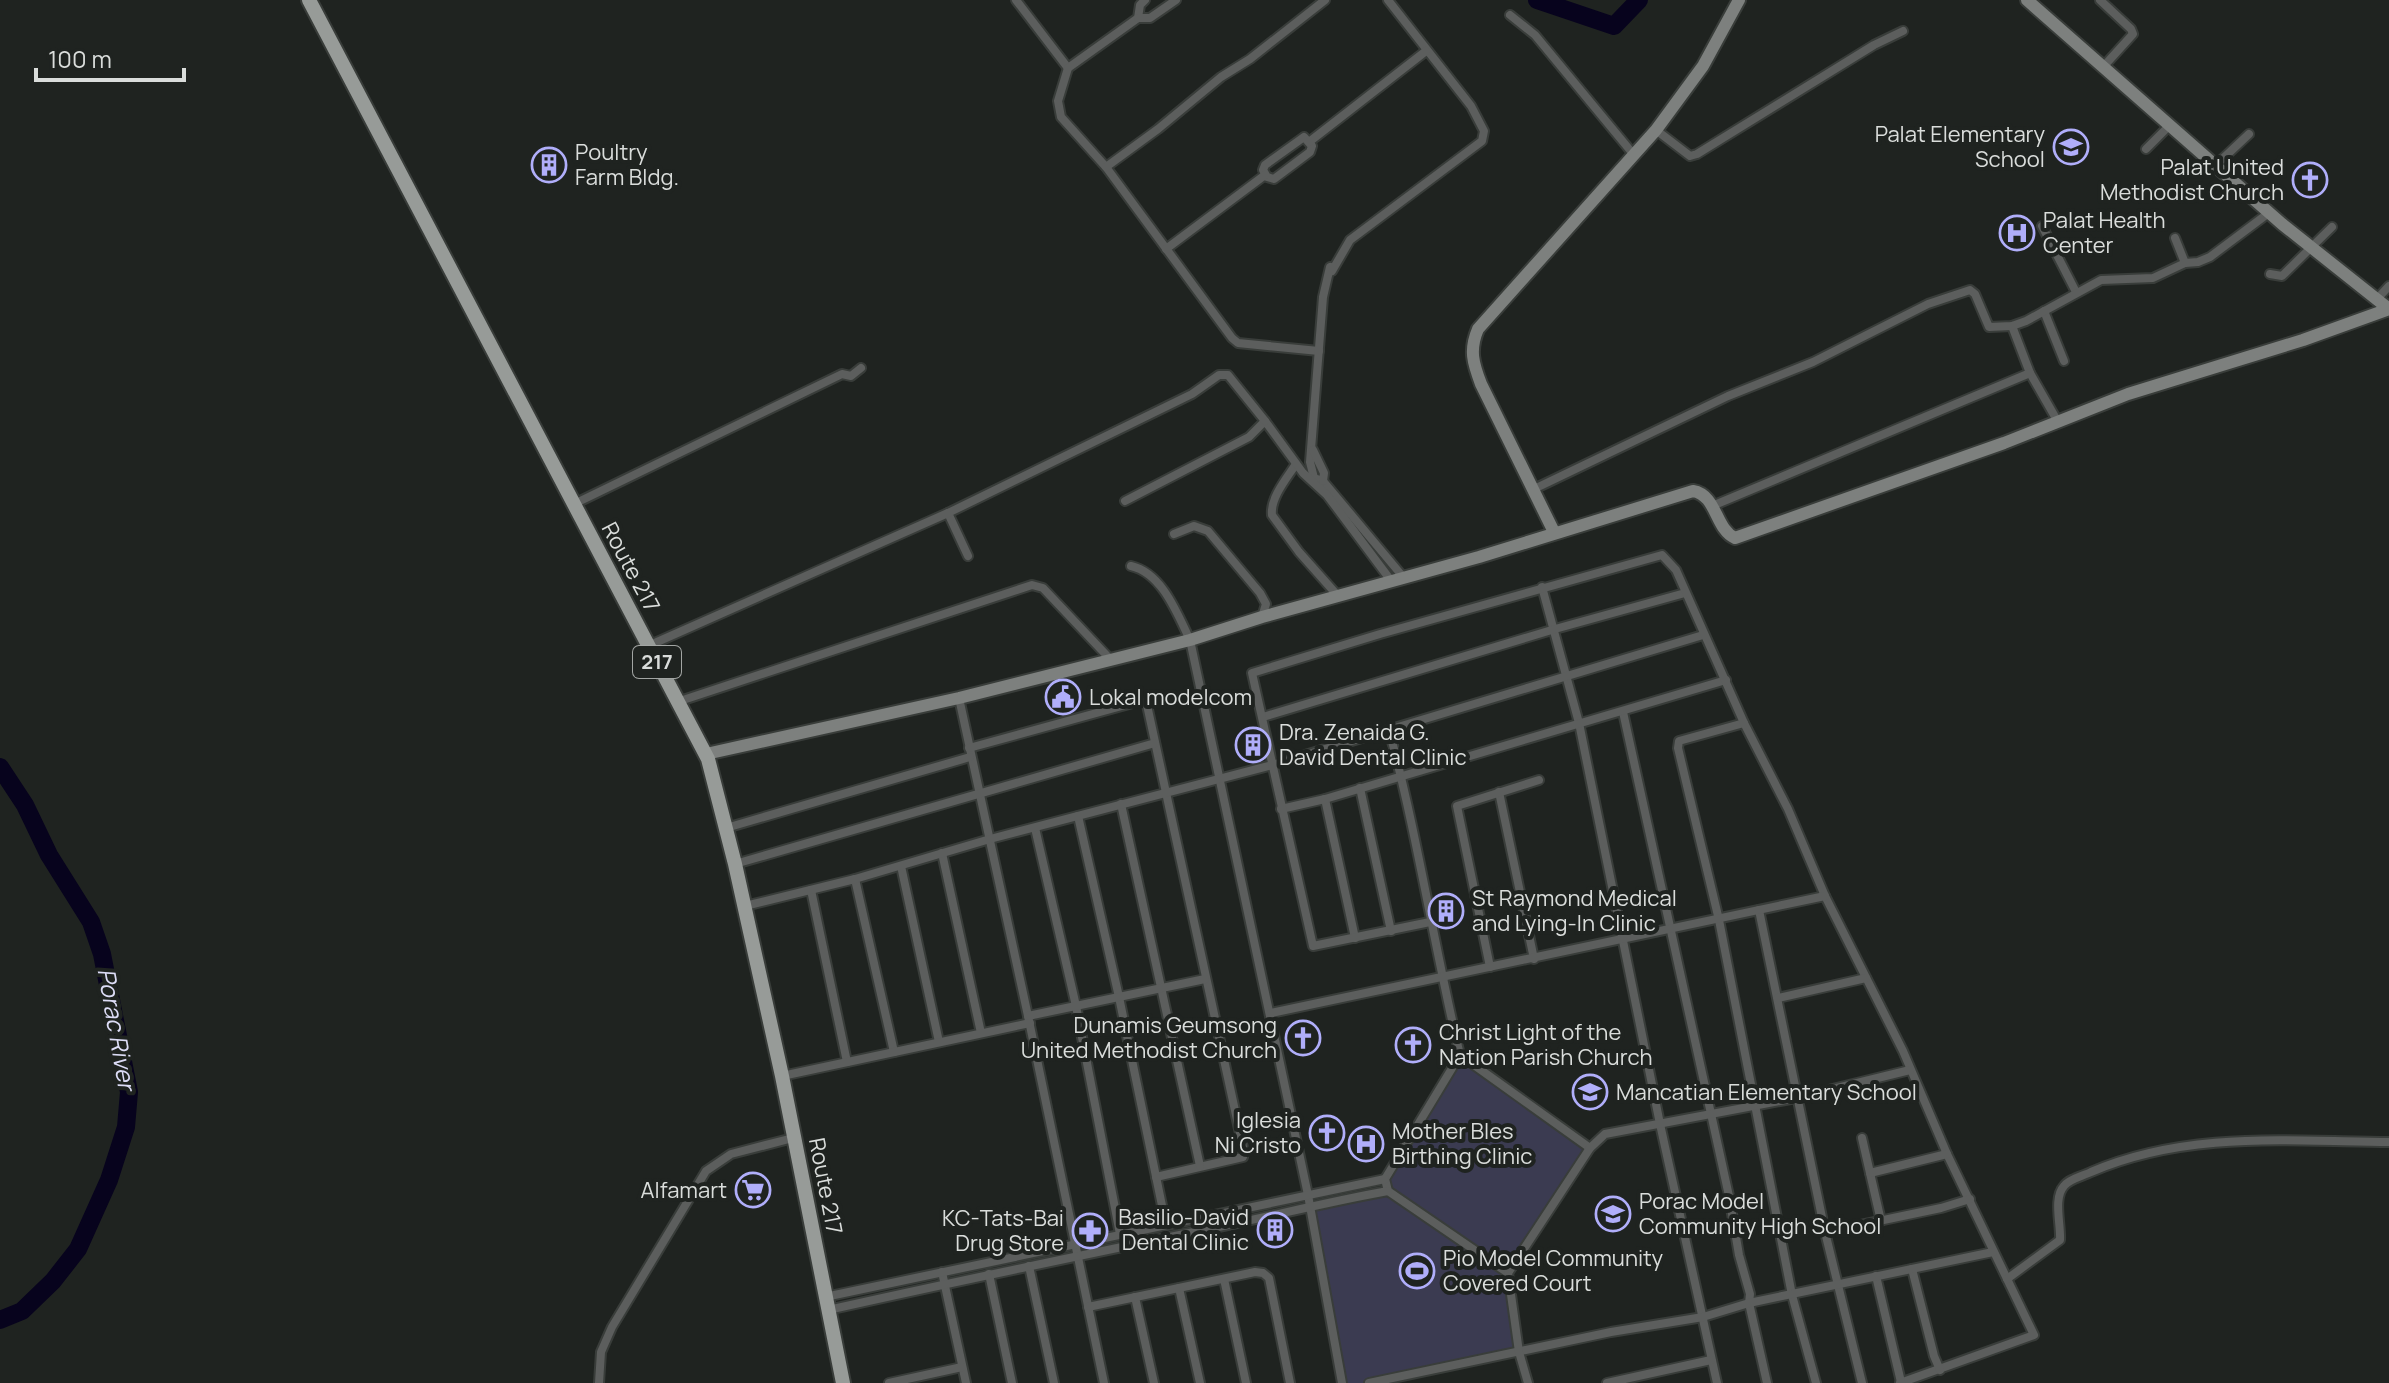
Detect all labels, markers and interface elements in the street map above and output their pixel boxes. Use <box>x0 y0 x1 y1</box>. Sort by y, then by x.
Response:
scale bar <box>36 32 184 82</box>
text: 100 m <box>48 42 112 75</box>
place label: Palat Elementary School <box>1875 119 2045 174</box>
school or university icon: Palat Elementary School <box>2052 128 2090 166</box>
place label: Poultry Farm Bldg. <box>575 137 679 192</box>
building icon: Poultry Farm Bldg. <box>530 146 568 184</box>
place label: Palat United Methodist Church <box>2100 152 2284 207</box>
church icon: Palat United Methodist Church <box>2291 161 2329 199</box>
place label: Palat Health Center <box>2043 205 2166 260</box>
hospital icon: Palat Health Center <box>1998 214 2036 252</box>
street label: Route 217 <box>595 517 667 617</box>
road number: 217 <box>633 646 681 678</box>
public building icon: Lokal modelcom <box>1044 678 1082 716</box>
place label: Lokal modelcom <box>1089 682 1252 712</box>
place label: Dra. Zenaida G. David Dental Clinic <box>1279 717 1467 772</box>
building icon: Dra. Zenaida G. David Dental Clinic <box>1234 726 1272 764</box>
place label: St Raymond Medical and Lying-In Clinic <box>1472 883 1677 938</box>
building icon: St Raymond Medical and Lying-In Clinic <box>1427 892 1465 930</box>
water label: Porac River <box>91 965 145 1096</box>
place label: Dunamis Geumsong United Methodist Church <box>1021 1010 1277 1065</box>
place label: Christ Light of the Nation Parish Church <box>1439 1017 1653 1072</box>
church icon: Dunamis Geumsong United Methodist Church <box>1284 1019 1322 1057</box>
church icon: Christ Light of the Nation Parish Church <box>1394 1026 1432 1064</box>
school or university icon: Mancatian Elementary School <box>1571 1073 1609 1111</box>
place label: Mancatian Elementary School <box>1616 1077 1917 1107</box>
place label: Iglesia Ni Cristo <box>1215 1105 1301 1160</box>
church icon: Iglesia Ni Cristo <box>1308 1114 1346 1152</box>
place label: Mother Bles Birthing Clinic <box>1392 1116 1532 1171</box>
hospital icon: Mother Bles Birthing Clinic <box>1347 1125 1385 1163</box>
street label: Route 217 <box>802 1135 850 1237</box>
supermarket icon: Alfamart <box>734 1171 772 1209</box>
place label: Alfamart <box>641 1175 727 1205</box>
place label: Porac Model Community High School <box>1639 1186 1881 1241</box>
school or university icon: Porac Model Community High School <box>1594 1195 1632 1233</box>
place label: Basilio-David Dental Clinic <box>1118 1202 1249 1257</box>
place label: KC-Tats-Bai Drug Store <box>942 1203 1064 1258</box>
building icon: Basilio-David Dental Clinic <box>1256 1211 1294 1249</box>
pharmacy icon: KC-Tats-Bai Drug Store <box>1071 1212 1109 1250</box>
place label: Pio Model Community Covered Court <box>1443 1243 1664 1298</box>
sports icon: Pio Model Community Covered Court <box>1398 1252 1436 1290</box>

